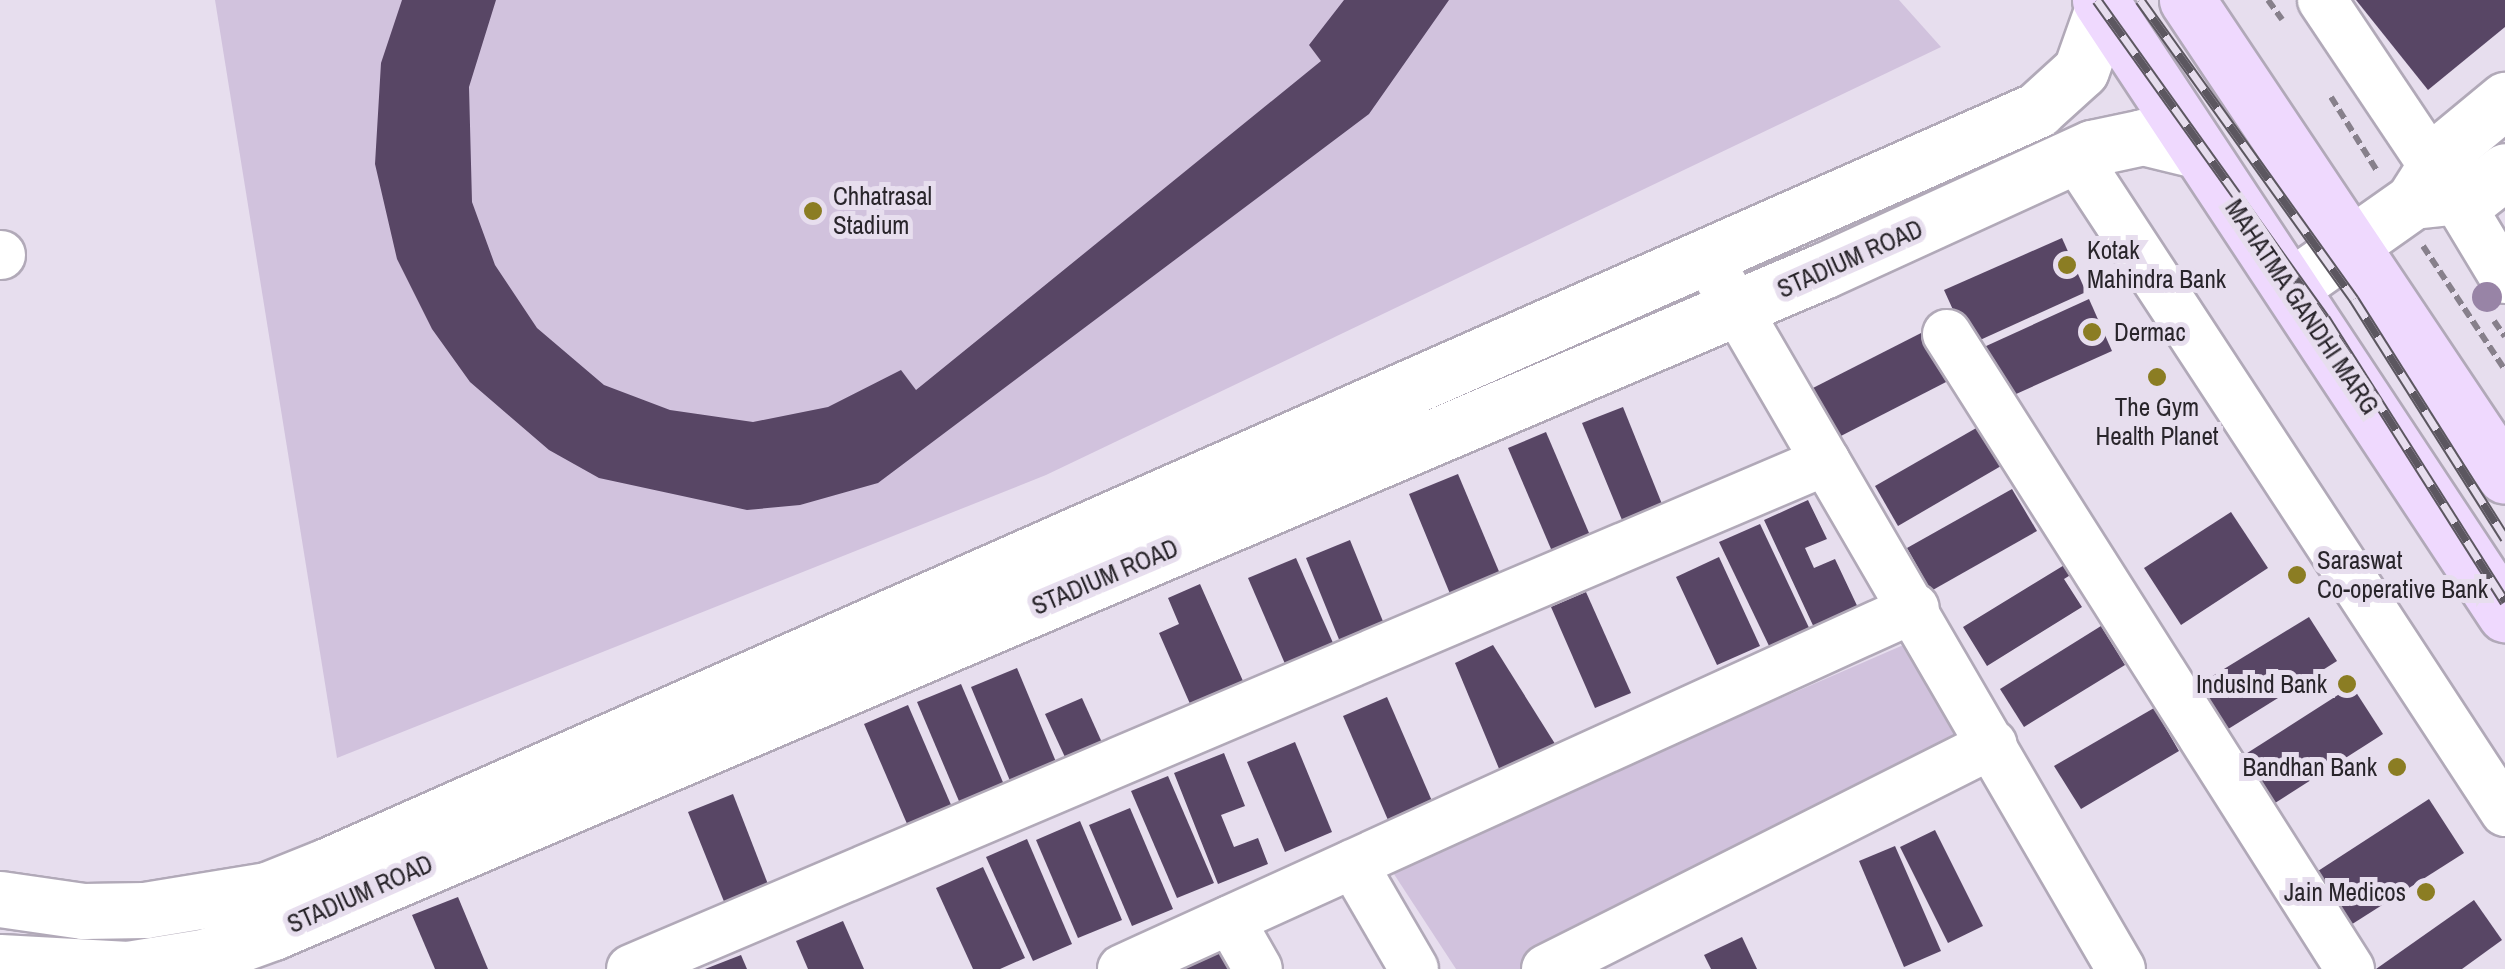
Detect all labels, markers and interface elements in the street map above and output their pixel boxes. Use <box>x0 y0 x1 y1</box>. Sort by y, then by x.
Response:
place label: Chhatrasal Stadium <box>833 182 932 241</box>
street label: MAHATMA GANDHI MARG <box>2219 193 2385 421</box>
marker: Chhatrasal Stadium <box>802 200 824 222</box>
street label: STADIUM ROAD <box>1773 214 1927 304</box>
place label: Kotak Mahindra Bank <box>2087 236 2226 295</box>
marker: Kotak Mahindra Bank <box>2056 254 2078 276</box>
place label: Dermac <box>2114 317 2186 347</box>
marker: Dermac <box>2079 319 2105 345</box>
marker: The Gym Health Planet <box>2146 366 2168 388</box>
place label: The Gym Health Planet <box>2095 393 2219 452</box>
street label: STADIUM ROAD <box>1027 533 1183 621</box>
place label: Saraswat Co-operative Bank <box>2317 546 2488 605</box>
marker: Saraswat Co-operative Bank <box>2286 564 2308 586</box>
place label: IndusInd Bank <box>2196 669 2327 699</box>
marker: IndusInd Bank <box>2336 673 2358 695</box>
place label: Bandhan Bank <box>2243 752 2377 782</box>
marker: Bandhan Bank <box>2386 756 2408 778</box>
street label: STADIUM ROAD <box>283 849 437 939</box>
place label: Jain Medicos <box>2284 877 2406 907</box>
marker: Jain Medicos <box>2415 881 2437 903</box>

